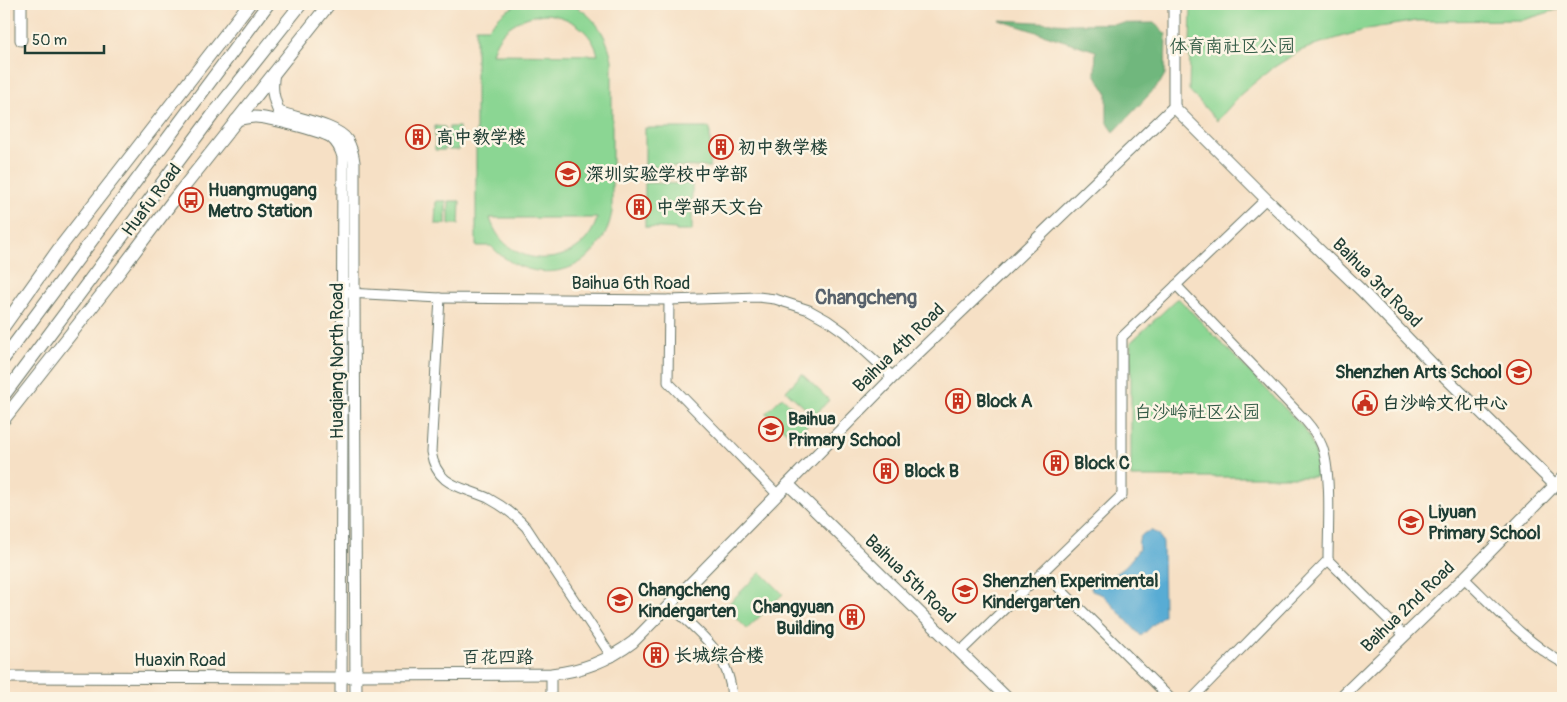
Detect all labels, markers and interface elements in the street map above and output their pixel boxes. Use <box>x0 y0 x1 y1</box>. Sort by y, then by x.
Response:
scale bar <box>25 22 104 54</box>
text: 50 m <box>32 31 67 50</box>
park label: 体育南社区公园 <box>1169 35 1295 58</box>
building icon: 高中教学楼 <box>405 124 431 150</box>
place label: 高中教学楼 <box>436 126 526 149</box>
building icon: 初中教学楼 <box>708 134 734 160</box>
place label: 初中教学楼 <box>738 136 828 159</box>
street label: Huafu Road <box>117 159 187 241</box>
school or university icon: 深圳实验学校中学部 <box>555 161 581 187</box>
place label: 深圳实验学校中学部 <box>586 163 748 186</box>
place label: Huangmugang Metro Station <box>208 179 317 223</box>
bus stop icon: Huangmugang Metro Station <box>178 187 204 213</box>
building icon: 中学部天文台 <box>626 194 652 220</box>
place label: 中学部天文台 <box>656 196 764 219</box>
street label: Baihua 3rd Road <box>1327 233 1427 333</box>
street label: Baihua 6th Road <box>572 272 690 295</box>
street label: Huaqiang North Road <box>326 283 349 439</box>
district label: Changcheng <box>815 285 917 310</box>
street label: Baihua 4th Road <box>848 298 950 398</box>
school or university icon: Shenzhen Arts School <box>1506 359 1532 385</box>
place label: Shenzhen Arts School <box>1335 361 1502 384</box>
building icon: Block A <box>945 388 971 414</box>
place label: Block A <box>976 390 1033 413</box>
public building icon: 白沙岭文化中心 <box>1352 390 1378 416</box>
place label: 白沙岭文化中心 <box>1382 392 1508 415</box>
park label: 白沙岭社区公园 <box>1134 401 1260 424</box>
place label: Baihua Primary School <box>788 408 901 452</box>
school or university icon: Baihua Primary School <box>758 416 784 442</box>
building icon: Block C <box>1043 450 1069 476</box>
place label: Block C <box>1074 452 1130 475</box>
building icon: Block B <box>873 458 899 484</box>
place label: Block B <box>904 460 959 483</box>
place label: Liyuan Primary School <box>1428 501 1541 545</box>
school or university icon: Liyuan Primary School <box>1398 509 1424 535</box>
street label: Baihua 5th Road <box>860 530 960 628</box>
street label: Baihua 2nd Road <box>1356 556 1460 658</box>
place label: Shenzhen Experimental Kindergarten <box>982 570 1159 614</box>
school or university icon: Shenzhen Experimental Kindergarten <box>952 578 978 604</box>
place label: Changcheng Kindergarten <box>638 579 736 623</box>
school or university icon: Changcheng Kindergarten <box>607 587 633 613</box>
place label: Changyuan Building <box>753 596 834 640</box>
building icon: Changyuan Building <box>839 604 865 630</box>
building icon: 长城综合楼 <box>643 642 669 668</box>
place label: 长城综合楼 <box>674 644 764 667</box>
street label: 百花四路 <box>462 646 534 669</box>
street label: Huaxin Road <box>134 649 226 672</box>

